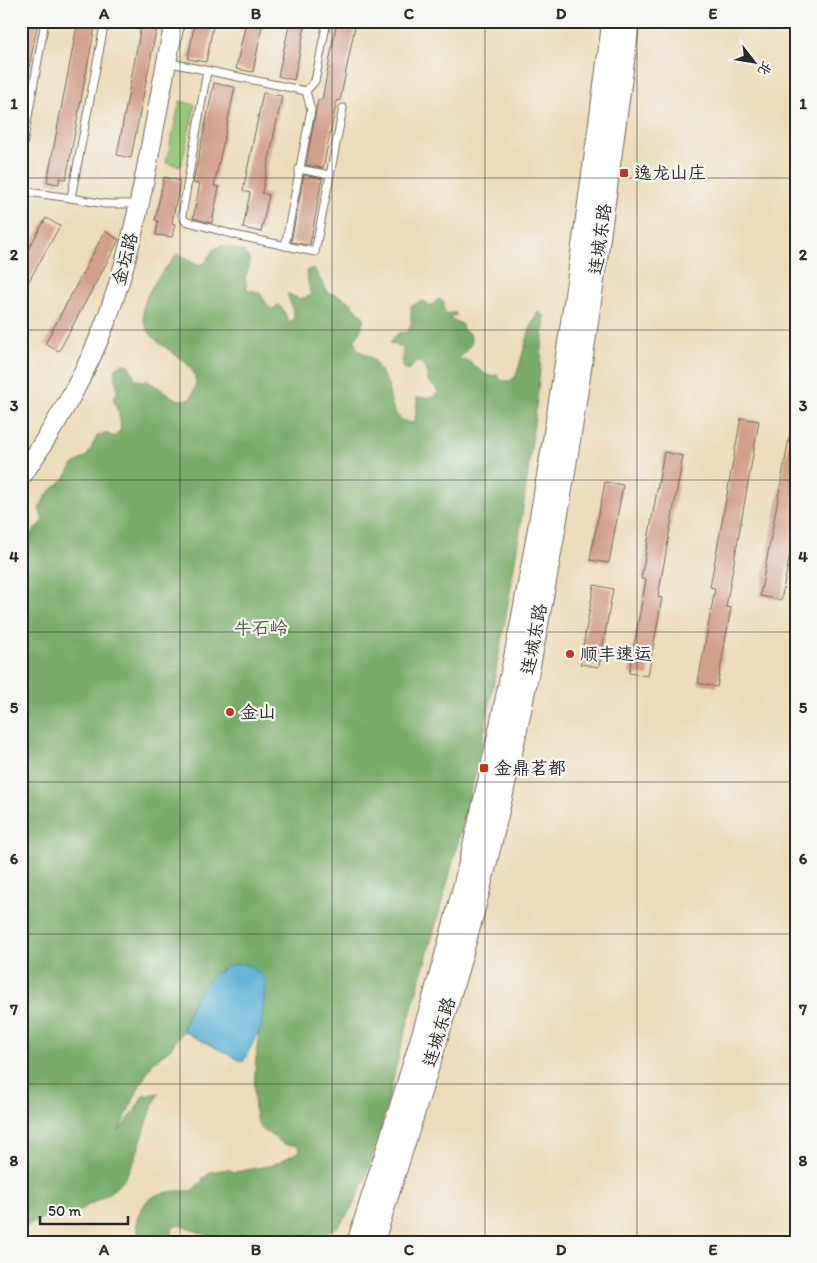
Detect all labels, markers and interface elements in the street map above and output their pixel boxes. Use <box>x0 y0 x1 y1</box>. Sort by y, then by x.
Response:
text: A <box>98 4 110 23</box>
text: B <box>251 4 262 23</box>
text: C <box>404 4 415 23</box>
text: D <box>556 4 567 23</box>
text: E <box>709 4 718 23</box>
north arrow <box>730 38 780 88</box>
text: 北 <box>754 58 776 79</box>
text: 1 <box>10 94 18 113</box>
text: 1 <box>799 94 807 113</box>
place label: 逸龙山庄 <box>634 162 706 184</box>
marker: 逸龙山庄 <box>618 167 630 179</box>
street label: 连城东路 <box>584 202 616 276</box>
street label: 金坛路 <box>107 230 143 288</box>
text: 2 <box>10 245 19 264</box>
text: 2 <box>799 245 808 264</box>
text: 3 <box>10 396 19 415</box>
text: 3 <box>799 396 808 415</box>
text: 4 <box>9 547 19 566</box>
text: 4 <box>798 547 808 566</box>
street label: 连城东路 <box>516 602 552 676</box>
park label: 牛石岭 <box>234 617 288 639</box>
place label: 顺丰速运 <box>580 643 652 665</box>
marker: 顺丰速运 <box>564 648 576 660</box>
text: 5 <box>10 698 19 717</box>
text: 5 <box>799 698 808 717</box>
place label: 金山 <box>240 701 276 723</box>
marker: 金山 <box>224 706 236 718</box>
place label: 金鼎茗都 <box>494 757 566 779</box>
marker: 金鼎茗都 <box>478 762 490 774</box>
text: 6 <box>10 849 19 868</box>
text: 6 <box>799 849 808 868</box>
street label: 连城东路 <box>418 994 460 1070</box>
text: 7 <box>9 1000 18 1019</box>
text: 7 <box>798 1000 807 1019</box>
text: 8 <box>10 1151 19 1170</box>
text: 8 <box>799 1151 808 1170</box>
scale bar <box>40 1193 128 1225</box>
text: 50 m <box>48 1202 81 1220</box>
text: A <box>98 1240 110 1259</box>
text: B <box>251 1240 262 1259</box>
text: C <box>404 1240 415 1259</box>
text: D <box>556 1240 567 1259</box>
text: E <box>709 1240 718 1259</box>

